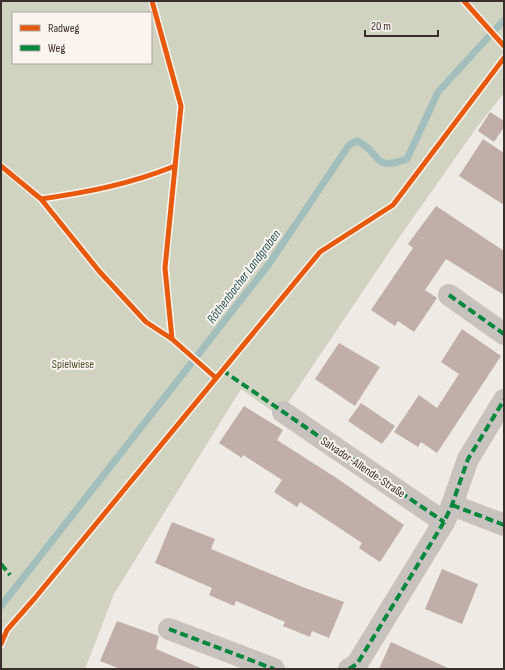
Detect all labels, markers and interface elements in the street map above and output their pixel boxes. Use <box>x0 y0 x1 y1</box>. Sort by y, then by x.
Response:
legend <box>12 12 152 64</box>
scale bar <box>365 12 438 38</box>
text: 20 m <box>371 19 391 34</box>
text: Radweg <box>48 21 80 36</box>
text: Weg <box>48 41 65 56</box>
water label: Röthenbacher Landgraben <box>203 226 285 327</box>
park label: Spielwiese <box>52 357 94 372</box>
street label: Salvador-Allende-Straße <box>317 434 408 501</box>

